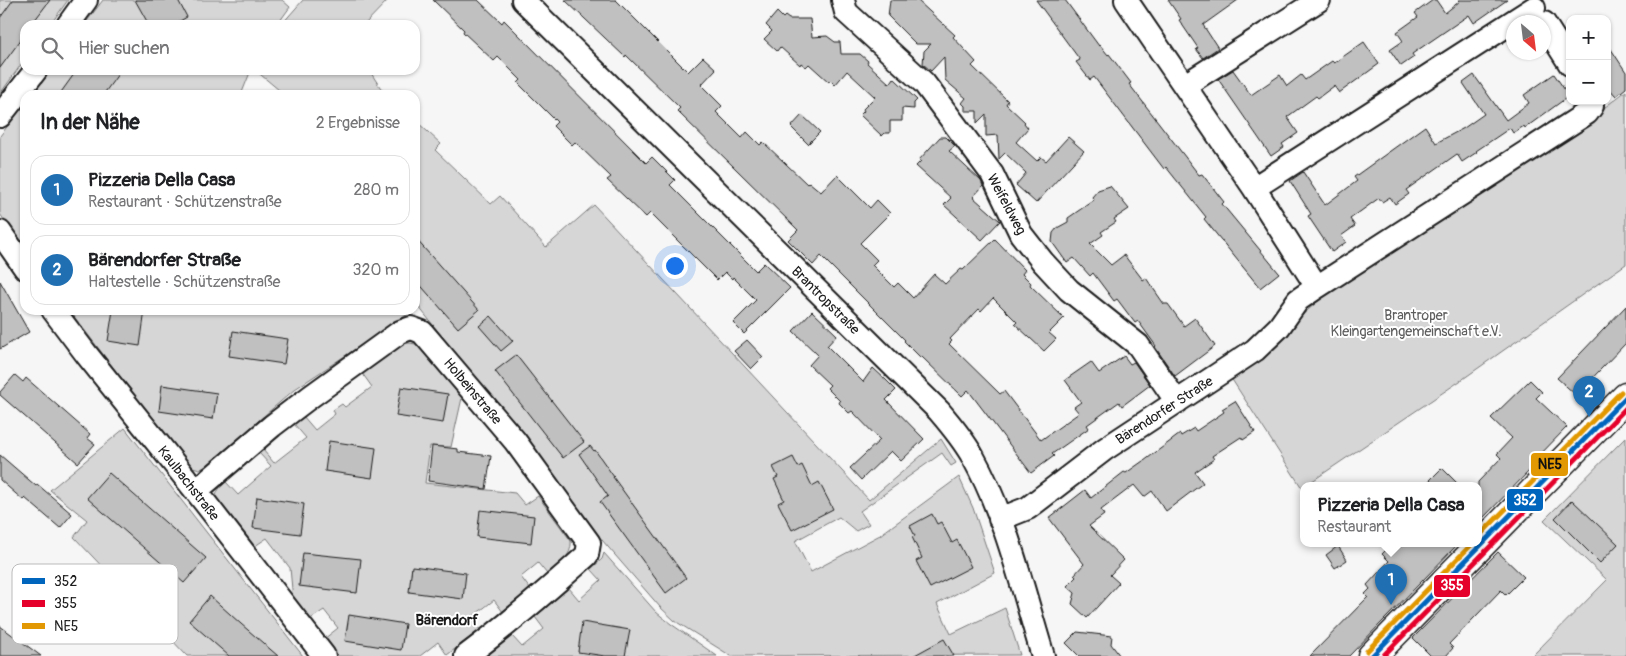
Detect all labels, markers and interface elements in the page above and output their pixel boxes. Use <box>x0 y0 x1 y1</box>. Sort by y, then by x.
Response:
north arrow <box>1506 15 1551 60</box>
map controls <box>1566 15 1611 105</box>
button: + <box>1566 15 1611 60</box>
search box <box>20 20 420 75</box>
icon: search <box>38 34 66 62</box>
text: Hier suchen <box>78 36 170 60</box>
button: − <box>1566 60 1611 105</box>
text: In der Nähe <box>40 109 140 136</box>
text: 2 Ergebnisse <box>316 113 400 133</box>
text: Pizzeria Della Casa <box>88 168 235 192</box>
street label: Weifeldweg <box>983 171 1030 238</box>
text: 1 <box>54 180 60 200</box>
text: 280 m <box>353 180 399 200</box>
text: Restaurant · Schützenstraße <box>88 192 282 212</box>
text: Bärendorfer Straße <box>88 248 241 272</box>
your location <box>662 253 688 279</box>
text: 2 <box>53 260 61 280</box>
text: 320 m <box>353 260 399 280</box>
street label: Brantropstraße <box>788 263 863 338</box>
text: Haltestelle · Schützenstraße <box>88 272 281 292</box>
park label: Brantroper Kleingartengemeinschaft e.V. <box>1330 307 1502 340</box>
street label: Holbeinstraße <box>440 355 505 428</box>
street label: Bärendorfer Straße <box>1112 373 1216 448</box>
pin: 2 <box>1573 376 1605 417</box>
street label: Kaulbachstraße <box>154 443 223 524</box>
line badge: NE5 <box>1530 452 1569 477</box>
text: NE5 <box>1538 456 1563 473</box>
popup <box>1300 482 1482 547</box>
line badge: 352 <box>1506 488 1544 512</box>
text: 352 <box>1513 492 1537 509</box>
text: Pizzeria Della Casa <box>1317 493 1465 517</box>
text: Restaurant <box>1317 517 1391 537</box>
legend <box>12 564 178 644</box>
pin: 1 <box>1375 564 1407 605</box>
text: 352 <box>54 573 77 590</box>
line badge: 355 <box>1433 574 1471 598</box>
text: 355 <box>1441 577 1464 594</box>
text: 355 <box>54 595 77 612</box>
district label: Bärendorf <box>416 611 479 630</box>
text: NE5 <box>54 618 78 635</box>

